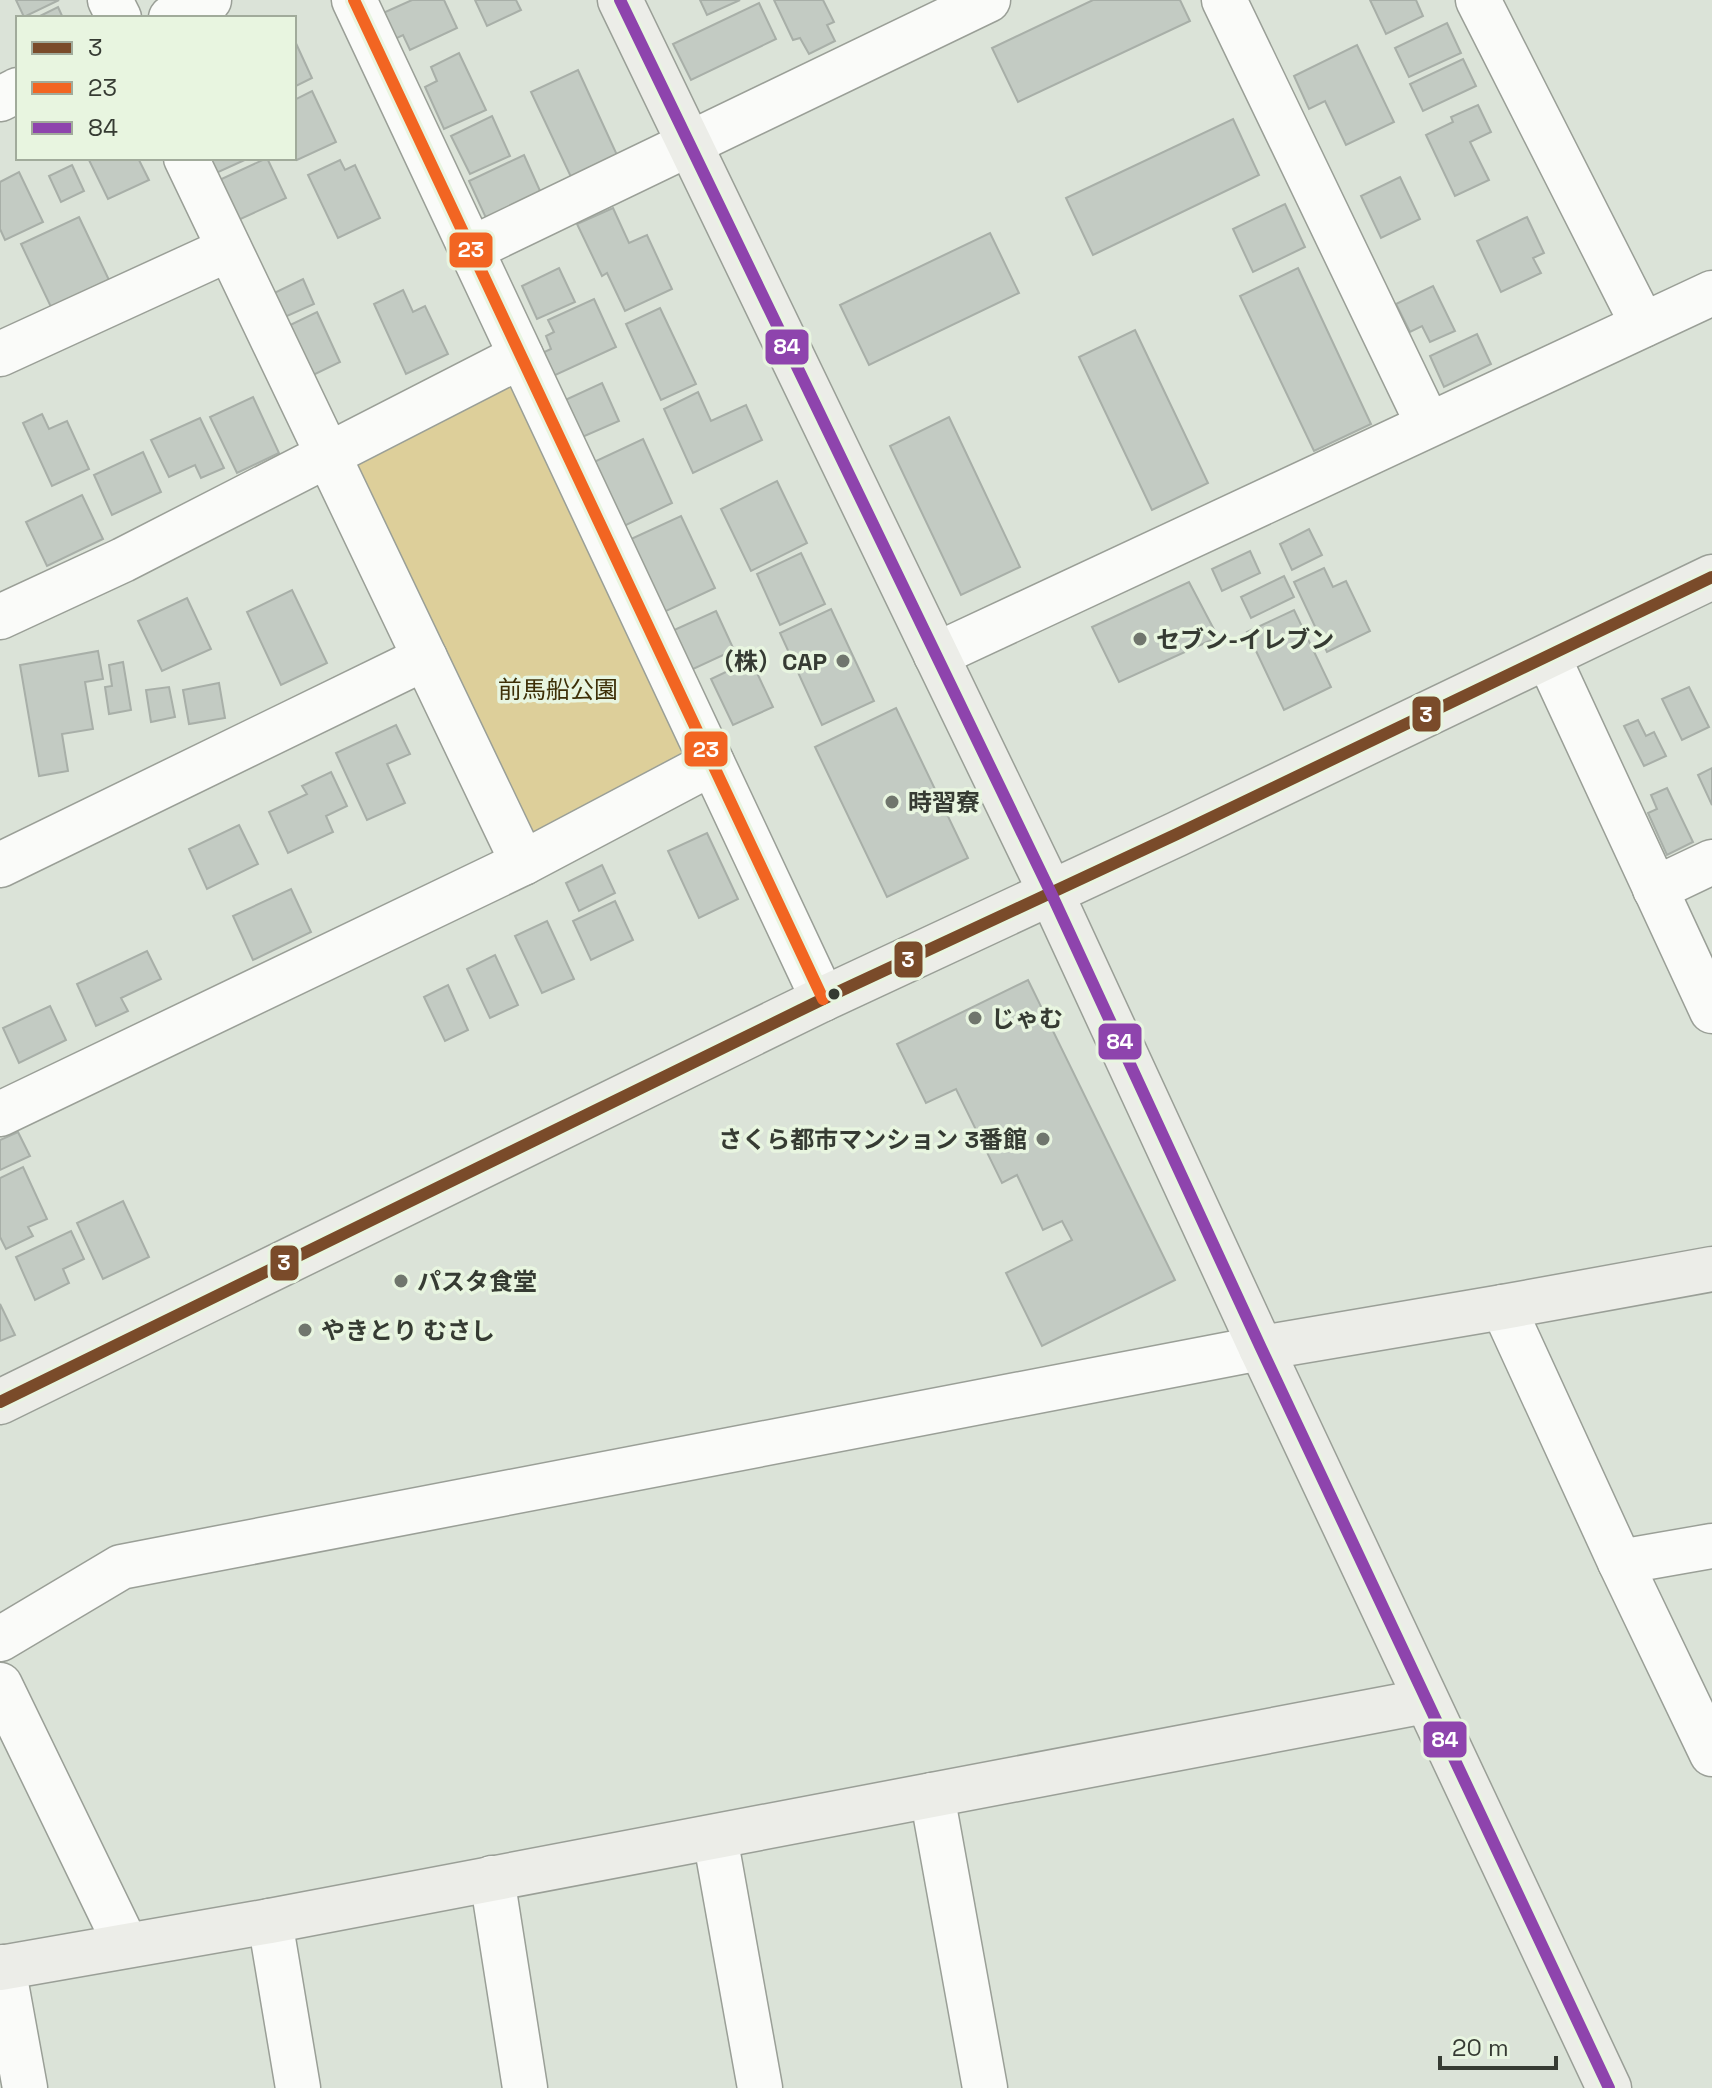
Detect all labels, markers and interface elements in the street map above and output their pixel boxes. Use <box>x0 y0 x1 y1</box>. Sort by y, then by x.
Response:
legend <box>16 16 296 160</box>
text: 3 <box>88 32 103 63</box>
text: 23 <box>88 72 117 103</box>
text: 84 <box>88 112 118 143</box>
line badge: 23 <box>448 231 494 269</box>
text: 23 <box>458 235 484 263</box>
line badge: 84 <box>764 328 810 366</box>
text: 84 <box>773 332 801 360</box>
place label: セブン-イレブン <box>1156 624 1334 655</box>
marker: セブン-イレブン <box>1131 630 1149 648</box>
place label: （株）CAP <box>710 646 827 677</box>
marker: （株）CAP <box>834 652 852 670</box>
park label: 前馬船公園 <box>498 674 618 705</box>
line badge: 3 <box>1411 695 1442 733</box>
text: 3 <box>1419 700 1433 728</box>
line badge: 23 <box>683 730 729 768</box>
text: 23 <box>693 735 719 763</box>
place label: 時習寮 <box>908 787 980 818</box>
marker: 時習寮 <box>883 793 901 811</box>
line badge: 3 <box>893 940 924 979</box>
text: 3 <box>901 945 915 973</box>
unlabelled marker <box>826 986 842 1002</box>
place label: じゃむ <box>991 1003 1063 1034</box>
marker: じゃむ <box>966 1009 984 1027</box>
line badge: 84 <box>1097 1022 1143 1061</box>
text: 84 <box>1106 1027 1134 1055</box>
place label: さくら都市マンション 3番館 <box>718 1124 1027 1155</box>
marker: さくら都市マンション 3番館 <box>1034 1130 1052 1148</box>
line badge: 3 <box>269 1244 300 1282</box>
text: 3 <box>277 1248 291 1276</box>
place label: パスタ食堂 <box>417 1266 537 1297</box>
marker: パスタ食堂 <box>392 1272 410 1290</box>
place label: やきとり むさし <box>321 1315 495 1346</box>
marker: やきとり むさし <box>296 1321 314 1339</box>
line badge: 84 <box>1422 1720 1468 1759</box>
text: 84 <box>1431 1725 1459 1753</box>
scale bar <box>1440 2020 1556 2070</box>
text: 20 m <box>1452 2032 1509 2063</box>

